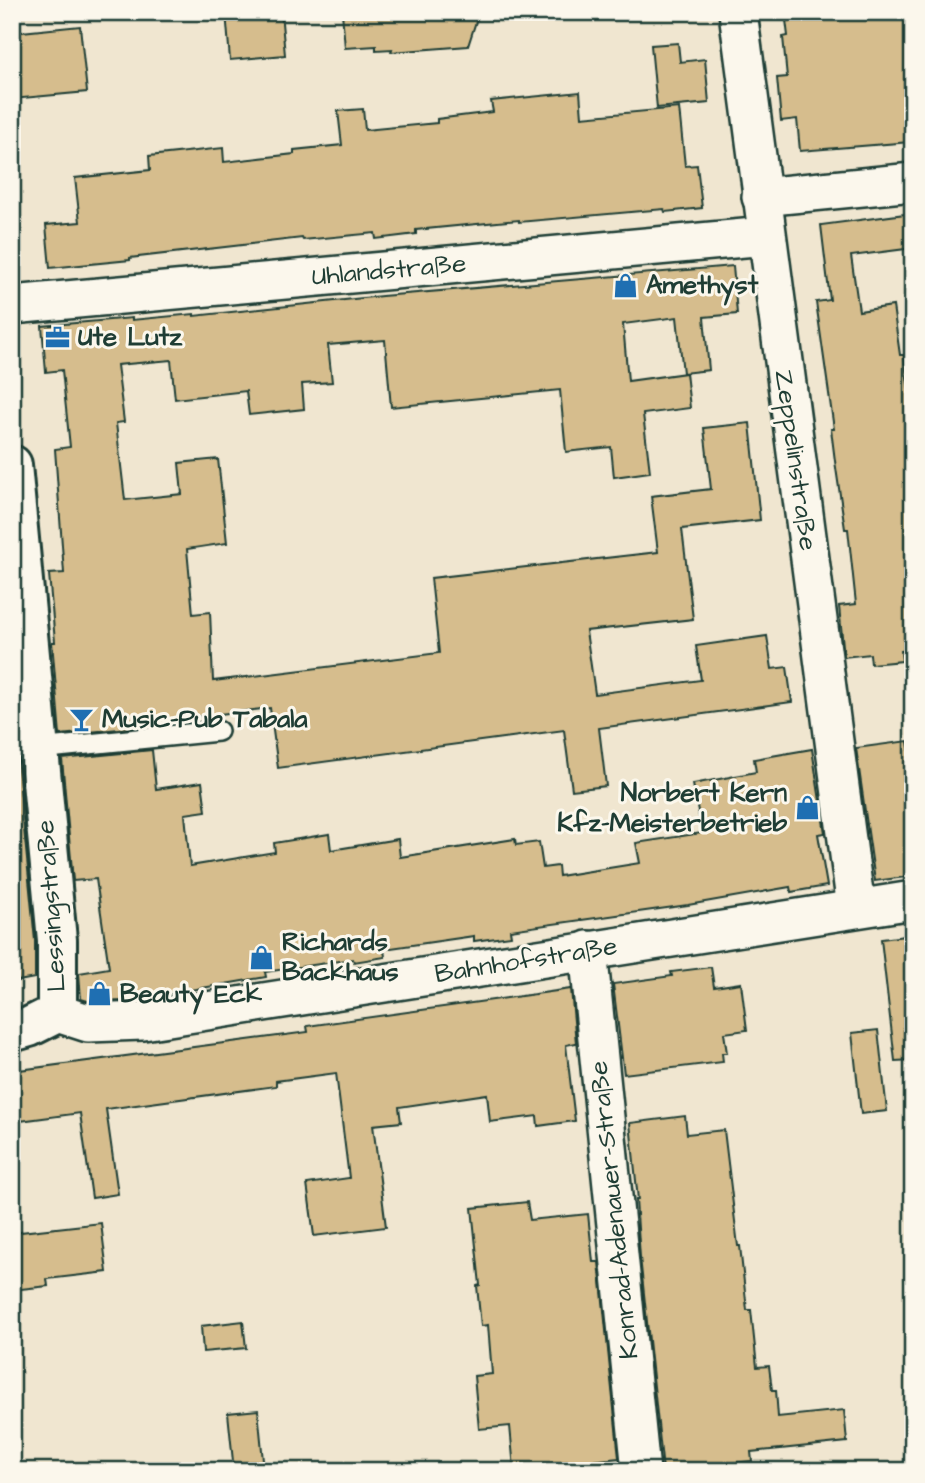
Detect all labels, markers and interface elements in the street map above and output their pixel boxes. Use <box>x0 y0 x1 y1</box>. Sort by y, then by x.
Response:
street label: Uhlandstraße <box>310 245 468 295</box>
place label: Amethyst <box>646 267 759 306</box>
shop icon: Amethyst <box>612 271 640 299</box>
place label: Ute Lutz <box>78 319 183 355</box>
office icon: Ute Lutz <box>44 323 72 351</box>
street label: Zeppelinstraße <box>765 367 827 553</box>
place label: Music-Pub Tabala <box>102 701 308 737</box>
bar icon: Music-Pub Tabala <box>68 705 96 733</box>
place label: Norbert Kern Kfz-Meisterbetrieb <box>557 775 787 841</box>
shop icon: Norbert Kern Kfz-Meisterbetrieb <box>793 794 821 822</box>
street label: Lessingstraße <box>27 819 77 993</box>
place label: Richards Backhaus <box>282 924 399 990</box>
street label: Bahnhofstraße <box>432 928 620 992</box>
shop icon: Richards Backhaus <box>248 943 276 971</box>
place label: Beauty Eck <box>120 976 263 1015</box>
shop icon: Beauty Eck <box>86 980 114 1008</box>
street label: Konrad-Adenauer-Straße <box>580 1059 648 1361</box>

